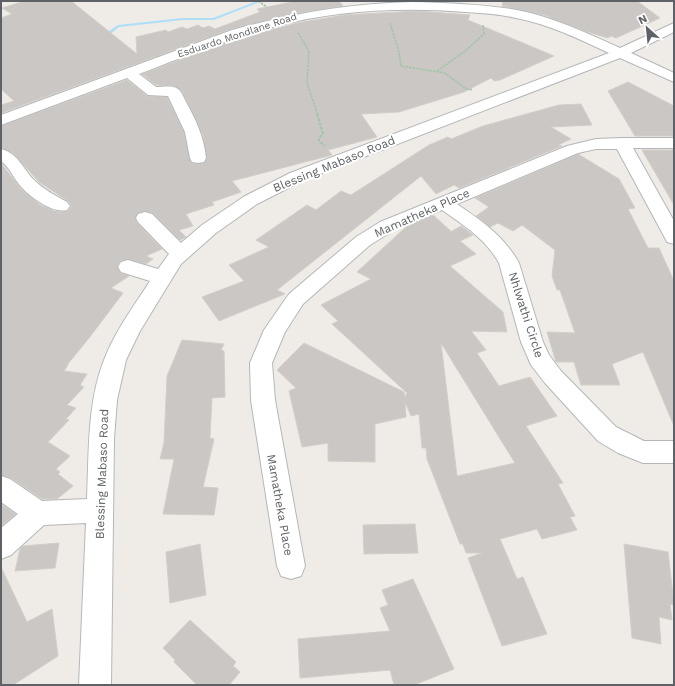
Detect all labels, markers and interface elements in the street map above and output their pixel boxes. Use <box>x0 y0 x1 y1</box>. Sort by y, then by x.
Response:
north arrow <box>627 8 667 48</box>
street label: Esduardo Mondlane Road <box>176 10 298 60</box>
text: N <box>636 12 649 27</box>
street label: Blessing Mabaso Road <box>271 133 397 195</box>
street label: Mamatheka Place <box>372 186 472 240</box>
street label: Nhlwathi Circle <box>506 270 546 360</box>
street label: Blessing Mabaso Road <box>93 409 111 539</box>
street label: Mamatheka Place <box>264 453 296 557</box>

